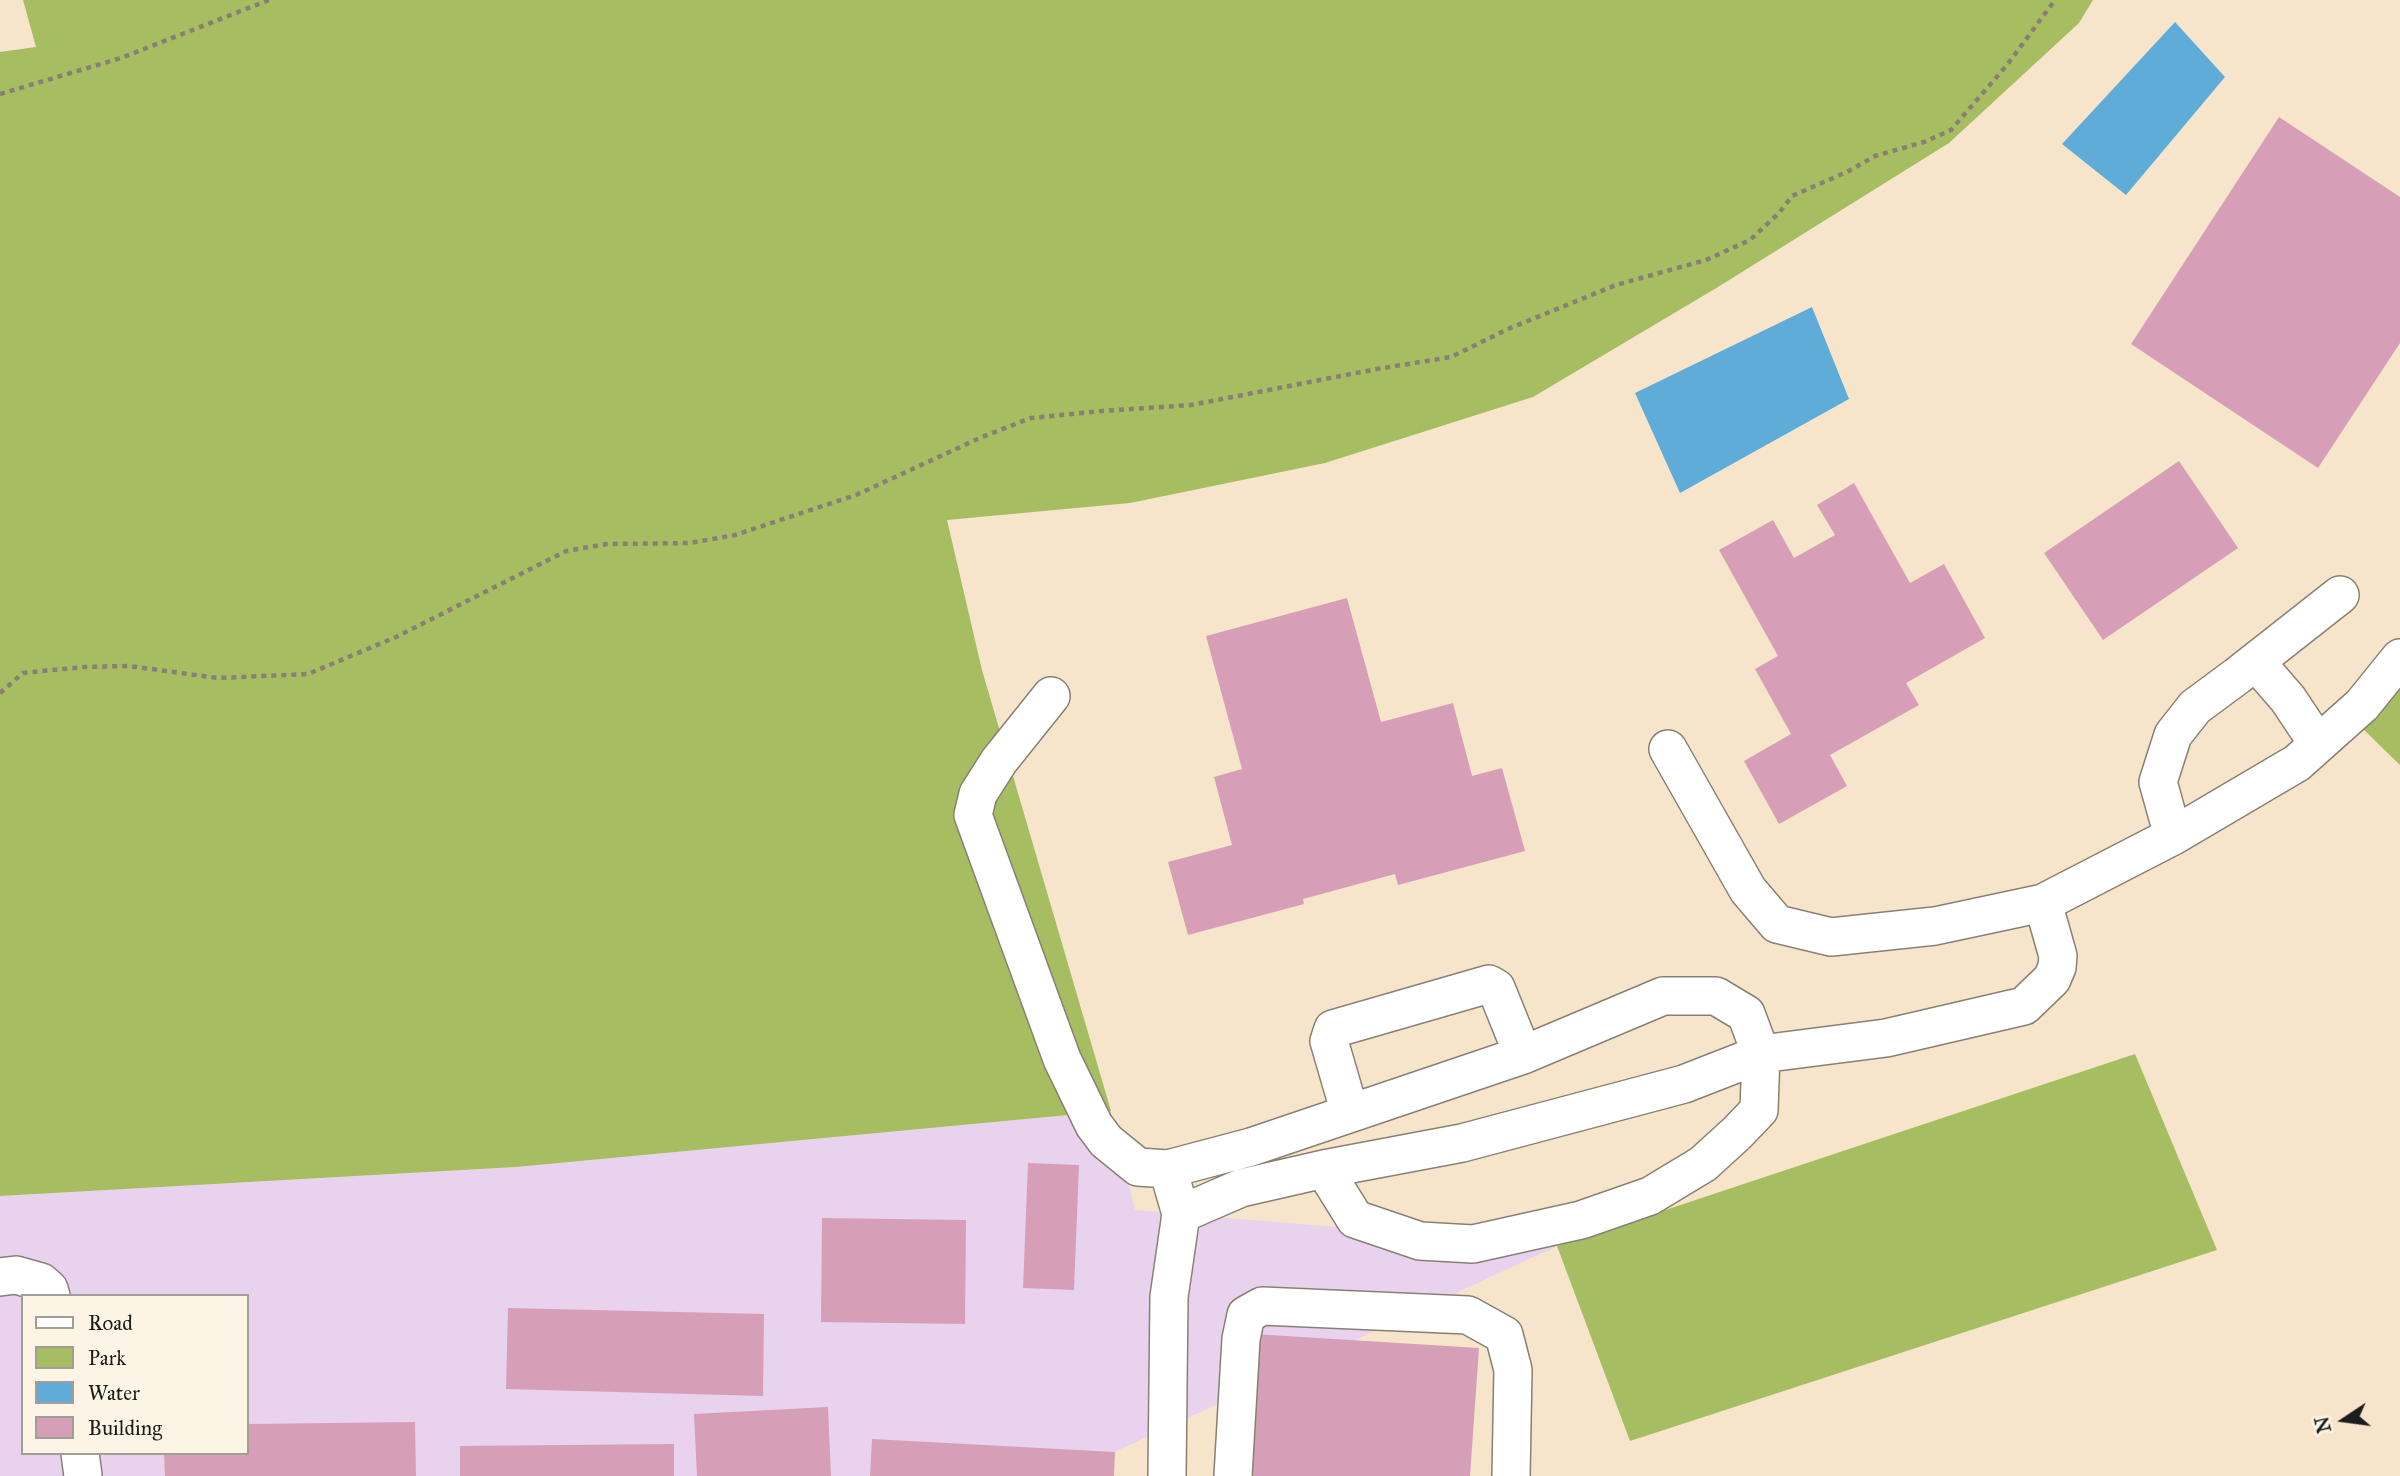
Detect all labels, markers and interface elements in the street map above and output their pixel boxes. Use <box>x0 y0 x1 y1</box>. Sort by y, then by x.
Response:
legend <box>21 1294 248 1455</box>
text: Road <box>88 1310 133 1336</box>
text: Park <box>88 1345 126 1371</box>
text: Water <box>88 1380 140 1406</box>
north arrow <box>2309 1385 2379 1455</box>
text: N <box>2310 1414 2336 1435</box>
text: Building <box>88 1415 162 1441</box>

